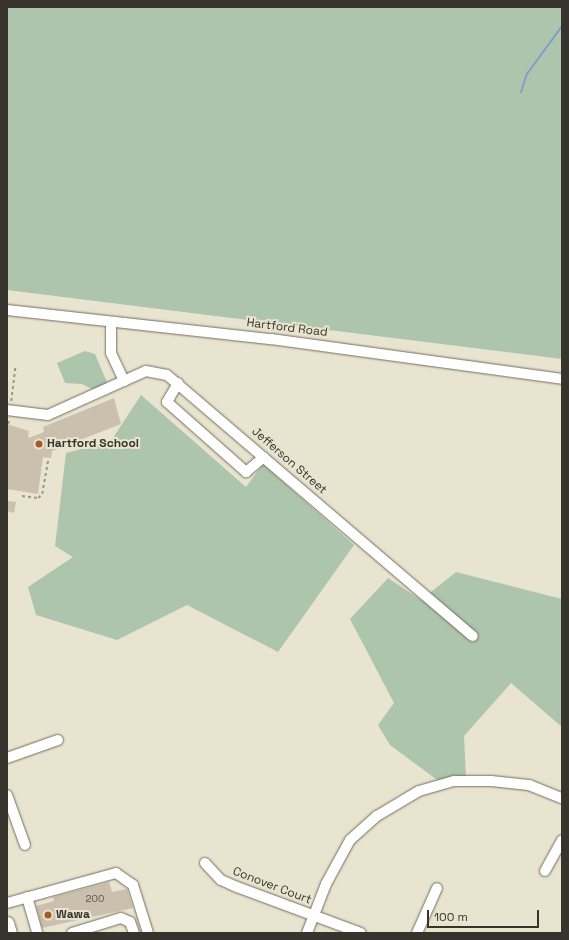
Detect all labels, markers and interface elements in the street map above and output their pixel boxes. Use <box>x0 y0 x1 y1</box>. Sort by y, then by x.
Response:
street label: Hartford Road <box>246 316 328 340</box>
street label: Jefferson Street <box>248 424 330 498</box>
place label: Hartford School <box>47 437 139 451</box>
marker: Hartford School <box>34 439 44 449</box>
street label: Conover Court <box>231 864 313 908</box>
house number: 200 <box>86 893 104 905</box>
scale bar <box>429 902 541 928</box>
place label: Wawa <box>56 908 90 922</box>
text: 100 m <box>434 909 468 925</box>
marker: Wawa <box>43 910 53 920</box>

